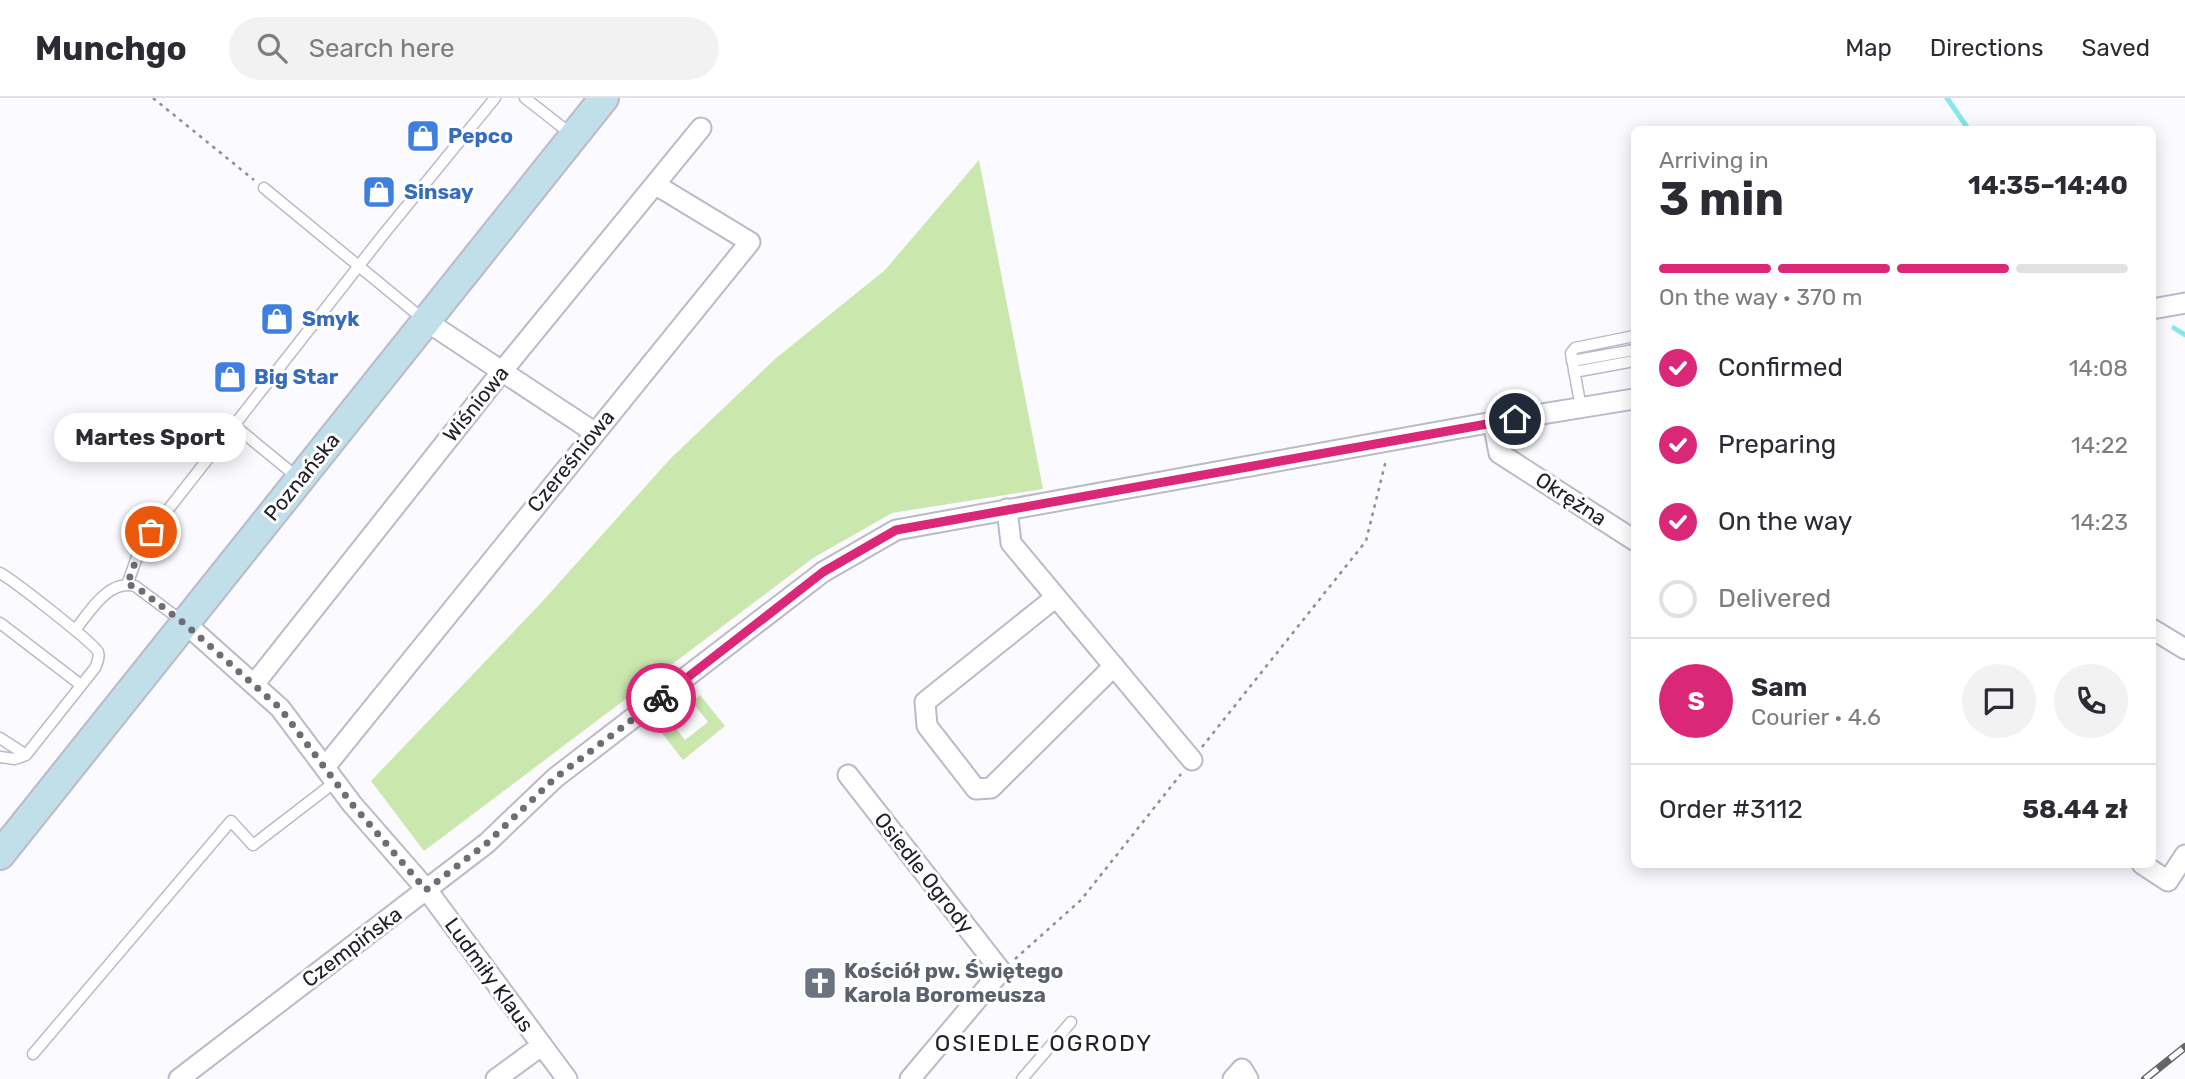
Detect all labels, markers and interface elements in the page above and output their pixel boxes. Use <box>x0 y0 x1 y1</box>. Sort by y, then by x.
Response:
search box <box>229 17 719 80</box>
text: Munchgo <box>35 29 187 68</box>
icon: search <box>253 29 291 67</box>
text: Search here <box>309 33 455 64</box>
text: Map <box>1845 34 1892 62</box>
text: Directions <box>1930 34 2043 62</box>
text: Saved <box>2081 34 2150 62</box>
shop icon: Pepco <box>404 117 442 155</box>
place label: Pepco <box>448 123 513 148</box>
text: Arriving in <box>1659 146 1769 174</box>
text: 14:35–14:40 <box>1968 170 2128 201</box>
text: 3 min <box>1659 172 1784 227</box>
shop icon: Sinsay <box>360 173 398 211</box>
place label: Sinsay <box>404 179 474 204</box>
text: On the way · 370 m <box>1659 283 1862 311</box>
shop icon: Smyk <box>258 300 296 338</box>
place label: Smyk <box>302 306 360 331</box>
icon: check <box>1659 349 1697 387</box>
text: Confirmed <box>1718 352 1843 383</box>
text: 14:08 <box>2069 354 2128 382</box>
shop icon: Big Star <box>211 358 249 396</box>
street label: Wiśniowa <box>437 361 514 447</box>
place label: Big Star <box>254 364 339 389</box>
pin <box>1485 389 1545 449</box>
icon: home <box>1496 400 1534 438</box>
street label: Czereśniowa <box>522 405 619 517</box>
callout: Martes Sport <box>55 413 247 462</box>
text: Martes Sport <box>75 423 225 451</box>
icon: check <box>1659 426 1697 464</box>
street label: Poznańska <box>259 428 345 526</box>
text: Preparing <box>1718 429 1836 460</box>
text: 14:22 <box>2071 431 2128 459</box>
street label: Okrężna <box>1531 466 1611 531</box>
pin <box>121 502 181 562</box>
icon: check <box>1659 503 1697 541</box>
text: On the way <box>1718 506 1852 537</box>
text: 14:23 <box>2071 508 2128 536</box>
icon: bag <box>132 513 170 551</box>
text: Delivered <box>1718 583 1831 614</box>
courier <box>626 663 696 733</box>
button: chat <box>1962 664 2036 738</box>
button: phone <box>2054 664 2128 738</box>
text: Sam <box>1751 672 1807 703</box>
icon: bike <box>642 679 680 717</box>
text: S <box>1687 686 1705 717</box>
text: Courier · 4.6 <box>1751 703 1881 731</box>
text: Order #3112 <box>1659 794 1803 825</box>
text: 58.44 zł <box>2022 794 2128 825</box>
street label: Osiedle Ogrody <box>869 807 980 939</box>
street label: Czempińska <box>297 901 406 992</box>
street label: Ludmiły Klaus <box>440 913 539 1037</box>
place label: Kościół pw. Świętego Karola Boromeusza <box>844 958 1063 1007</box>
church icon: Kościół pw. Świętego Karola Boromeusza <box>801 964 839 1002</box>
district label: OSIEDLE OGRODY <box>935 1029 1153 1057</box>

